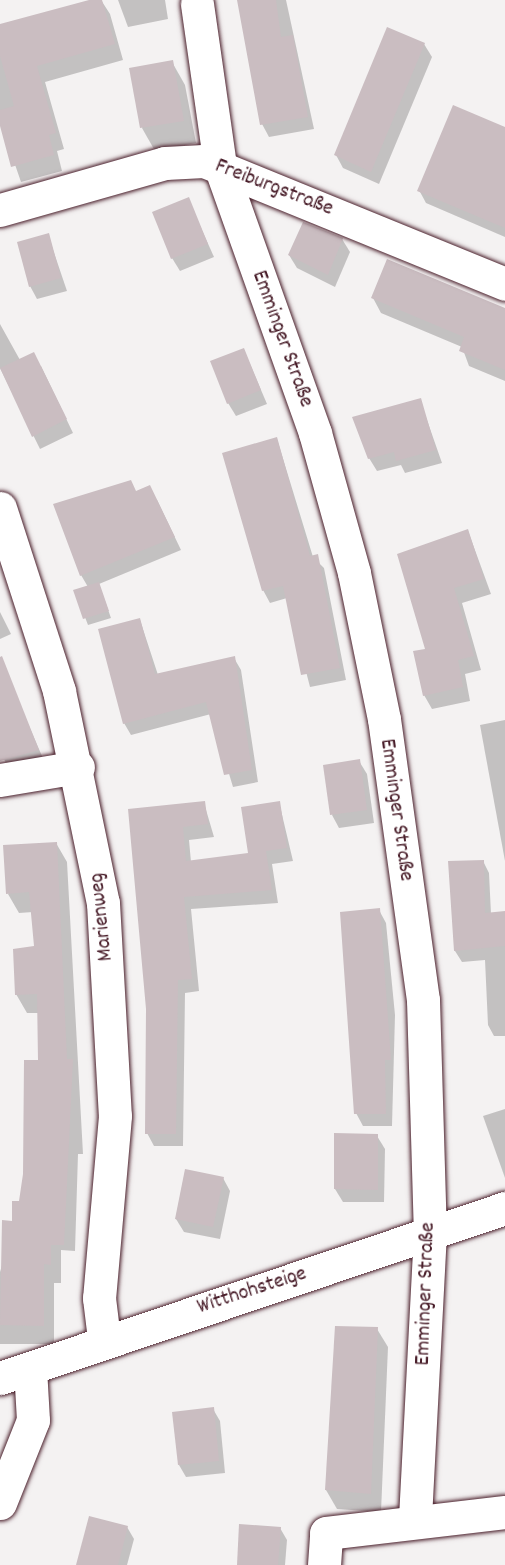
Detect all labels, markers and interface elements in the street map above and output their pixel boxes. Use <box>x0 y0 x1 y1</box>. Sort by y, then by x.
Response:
street label: Freiburgstraße <box>211 153 337 223</box>
street label: Emminger Straße <box>245 267 319 411</box>
street label: Emminger Straße <box>373 737 419 883</box>
street label: Marienweg <box>84 872 120 962</box>
street label: Emminger Straße <box>410 1222 442 1366</box>
street label: Witthohsteige <box>194 1261 310 1321</box>

